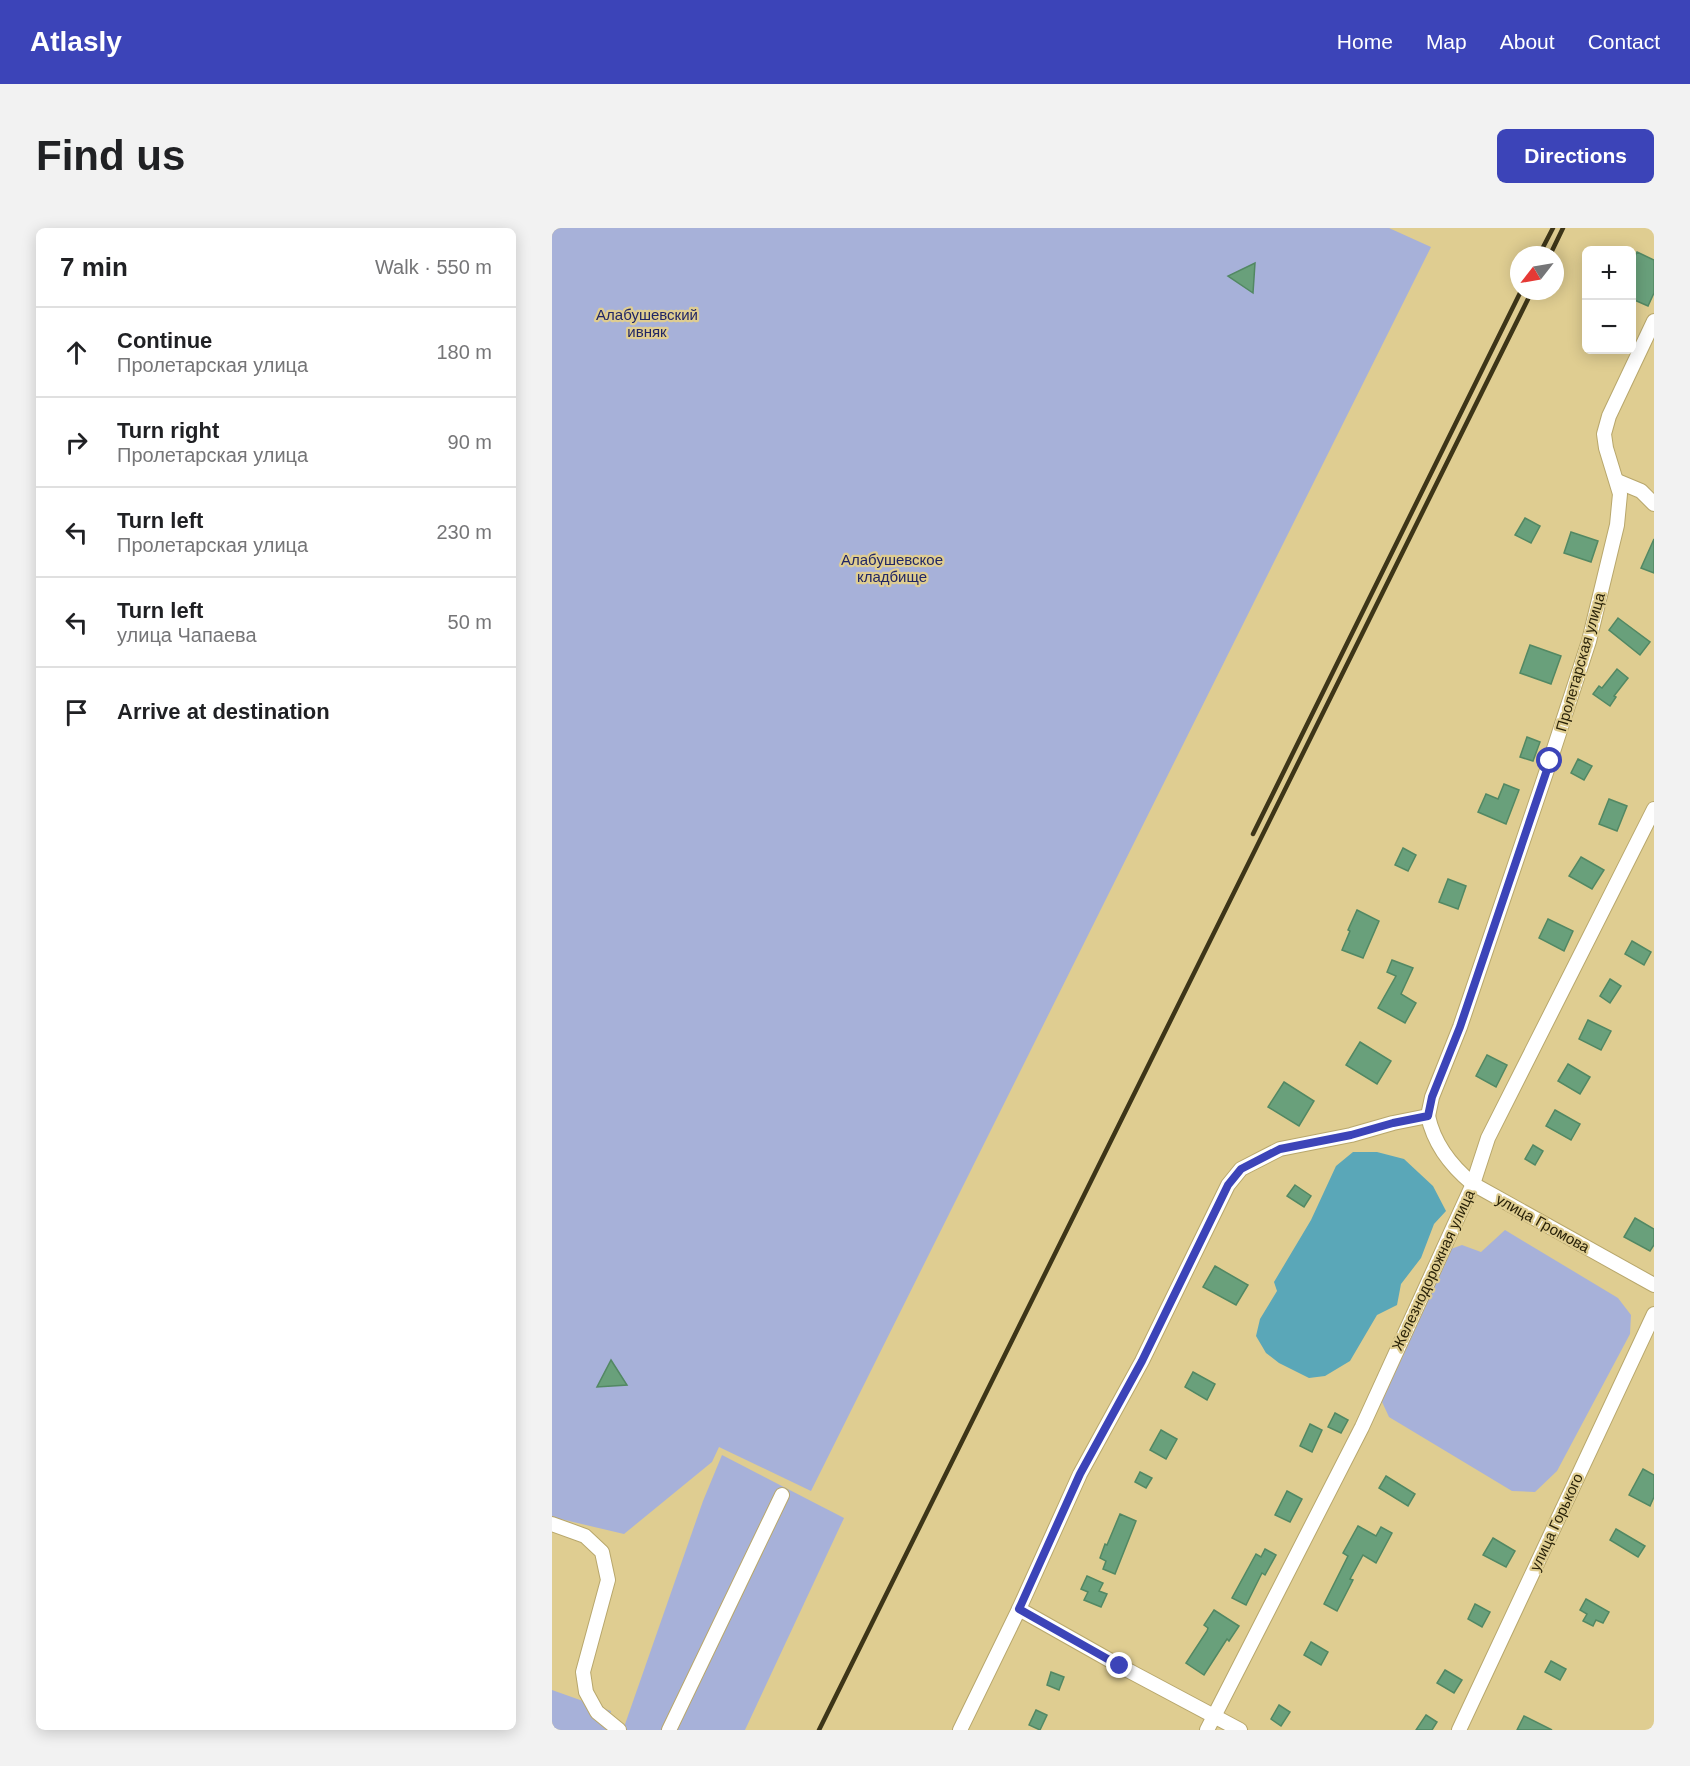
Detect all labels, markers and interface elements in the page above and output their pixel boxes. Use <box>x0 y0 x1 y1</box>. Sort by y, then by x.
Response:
text: Atlasly <box>30 26 122 57</box>
text: Home <box>1337 30 1393 53</box>
text: Map <box>1426 30 1467 53</box>
text: About <box>1500 30 1555 53</box>
text: Contact <box>1588 30 1660 53</box>
button: Directions <box>1497 129 1654 183</box>
text: Find us <box>36 132 185 179</box>
north arrow <box>1510 246 1564 300</box>
map controls <box>1582 246 1636 354</box>
button: + <box>1582 246 1636 300</box>
text: 7 min <box>60 252 128 282</box>
text: Walk · 550 m <box>375 256 492 278</box>
button: − <box>1582 300 1636 354</box>
park label: Алабушевский ивняк <box>596 306 698 340</box>
text: Continue <box>117 328 212 353</box>
icon: ahead <box>60 336 93 369</box>
text: 180 m <box>436 341 492 363</box>
text: Пролетарская улица <box>117 354 308 376</box>
text: Turn right <box>117 418 219 443</box>
icon: right <box>60 426 93 459</box>
text: 90 m <box>448 431 492 453</box>
text: Пролетарская улица <box>117 444 308 466</box>
text: Turn left <box>117 508 203 533</box>
icon: left <box>60 516 93 549</box>
text: 230 m <box>436 521 492 543</box>
text: Пролетарская улица <box>117 534 308 556</box>
park label: Алабушевское кладбище <box>841 551 943 585</box>
street label: Пролетарская улица <box>1552 590 1608 733</box>
text: Turn left <box>117 598 203 623</box>
icon: left <box>60 606 93 639</box>
text: 50 m <box>448 611 492 633</box>
text: улица Чапаева <box>117 624 257 646</box>
icon: arrive <box>60 696 93 729</box>
text: Arrive at destination <box>117 699 330 724</box>
route start <box>1536 747 1562 773</box>
street label: Железнодорожная улица <box>1388 1186 1478 1353</box>
street label: улица Громова <box>1493 1190 1593 1256</box>
street label: улица Горького <box>1526 1471 1586 1573</box>
route end <box>1106 1652 1132 1678</box>

